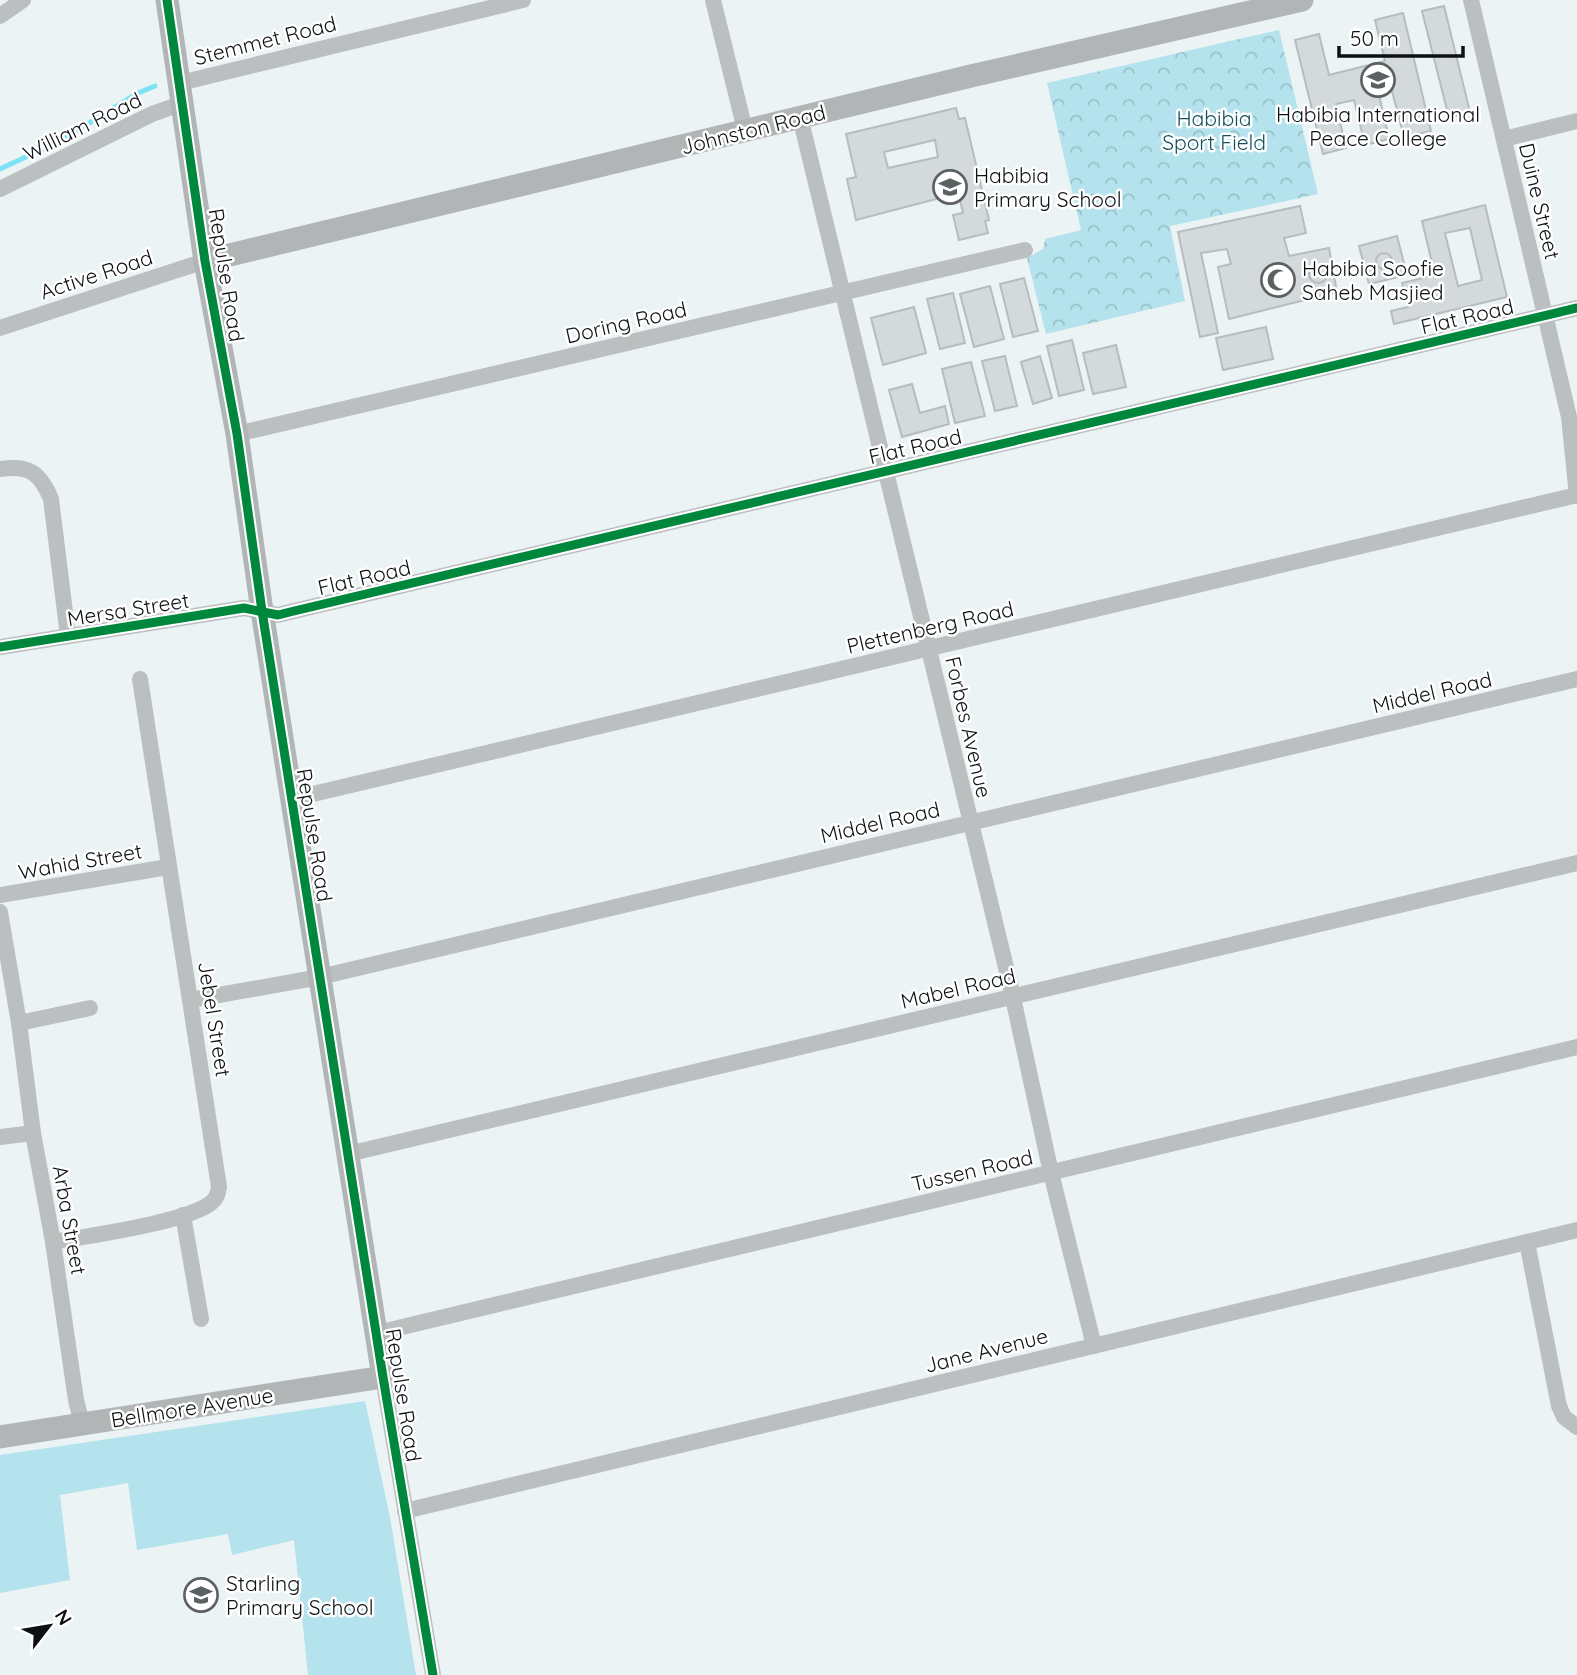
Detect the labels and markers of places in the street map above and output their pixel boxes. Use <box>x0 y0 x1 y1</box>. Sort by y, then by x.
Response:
school or university icon: Habibia International Peace College <box>1359 61 1397 99</box>
place label: Habibia International Peace College <box>1276 101 1480 151</box>
place label: Habibia Primary School <box>974 162 1122 212</box>
school or university icon: Habibia Primary School <box>931 168 969 206</box>
place label: Habibia Soofie Saheb Masjied <box>1302 255 1444 305</box>
mosque icon: Habibia Soofie Saheb Masjied <box>1259 261 1297 299</box>
place label: Starling Primary School <box>226 1570 374 1620</box>
school or university icon: Starling Primary School <box>182 1576 220 1614</box>

